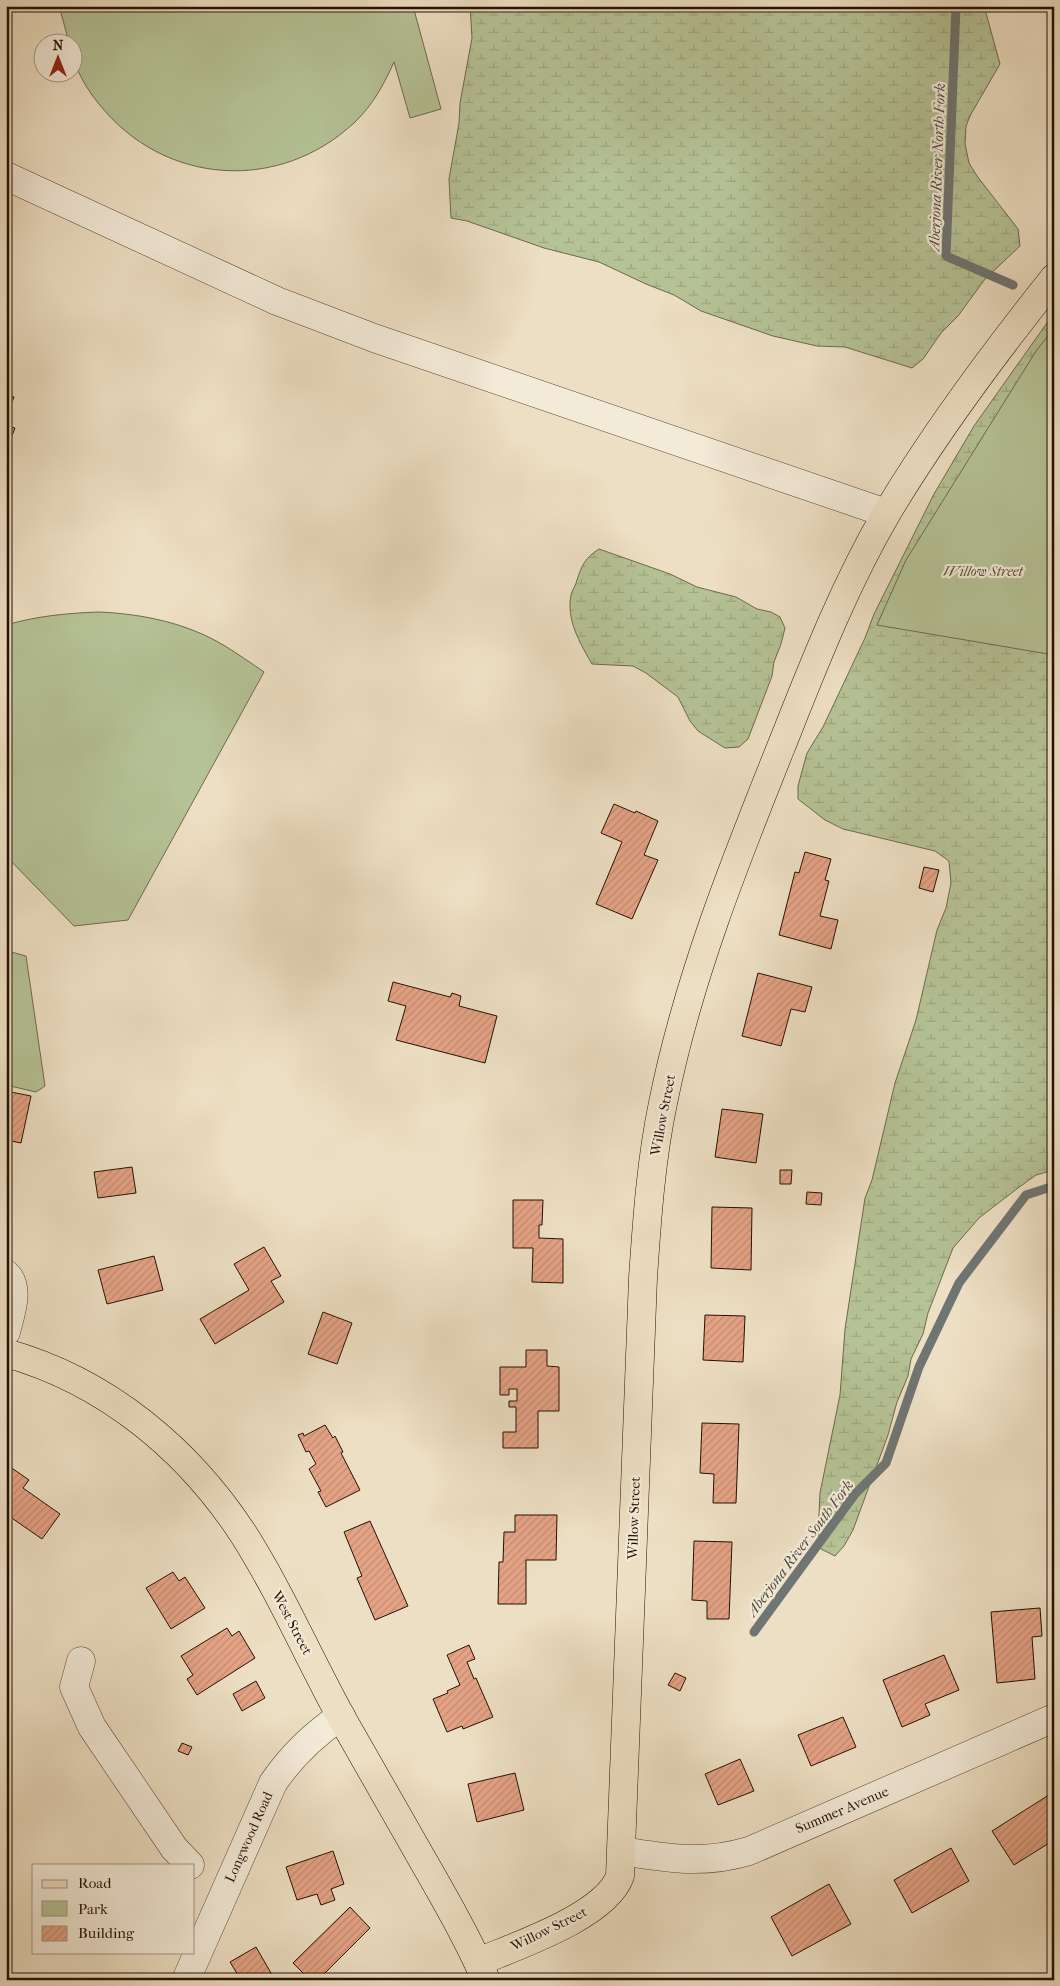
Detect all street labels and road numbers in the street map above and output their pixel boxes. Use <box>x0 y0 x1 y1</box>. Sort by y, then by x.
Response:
street label: Willow Street <box>647 1073 679 1158</box>
street label: Willow Street <box>624 1476 644 1561</box>
street label: West Street <box>268 1587 316 1658</box>
street label: Summer Avenue <box>793 1783 891 1837</box>
street label: Longwood Road <box>221 1789 277 1885</box>
street label: Willow Street <box>507 1903 590 1955</box>

